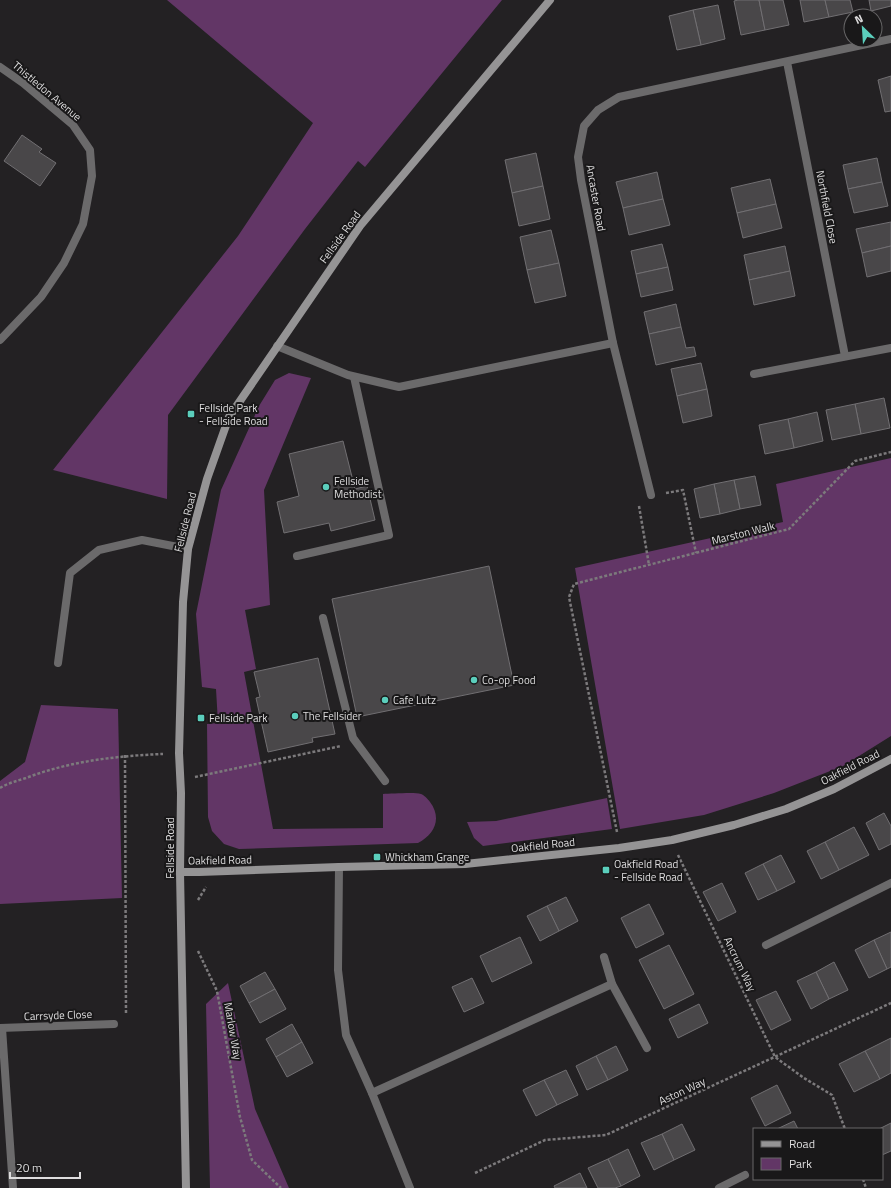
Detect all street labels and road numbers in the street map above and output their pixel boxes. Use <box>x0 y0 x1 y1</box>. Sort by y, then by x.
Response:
street label: Thistledon Avenue <box>9 57 85 125</box>
street label: Ancaster Road <box>582 163 610 233</box>
street label: Northfield Close <box>812 169 842 245</box>
street label: Fellside Road <box>315 207 365 267</box>
street label: Fellside Road <box>170 490 200 554</box>
street label: Marston Walk <box>710 517 777 549</box>
street label: Oakfield Road <box>818 745 882 789</box>
street label: Fellside Road <box>162 817 178 879</box>
street label: Oakfield Road <box>510 834 576 856</box>
street label: Oakfield Road <box>188 851 252 869</box>
street label: Ancrum Way <box>720 934 760 995</box>
street label: Marlow Way <box>220 1001 246 1062</box>
street label: Carrsyde Close <box>24 1006 93 1024</box>
street label: Aston Way <box>656 1073 709 1109</box>

